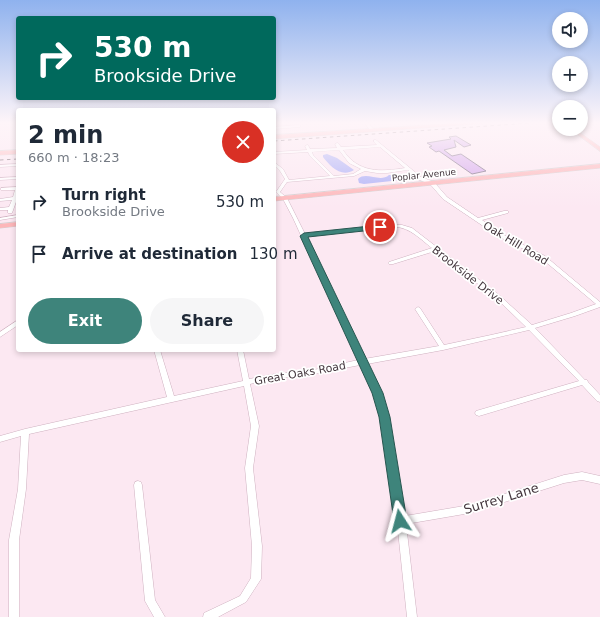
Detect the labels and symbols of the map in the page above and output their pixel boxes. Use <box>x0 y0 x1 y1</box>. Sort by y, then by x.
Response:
street label: Poplar Avenue <box>391 167 457 183</box>
pin <box>363 210 397 244</box>
street label: Oak Hill Road <box>481 219 551 268</box>
street label: Brookside Drive <box>429 243 506 307</box>
street label: Great Oaks Road <box>253 359 347 388</box>
street label: Surrey Lane <box>462 480 541 517</box>
position arrow <box>379 500 421 542</box>

